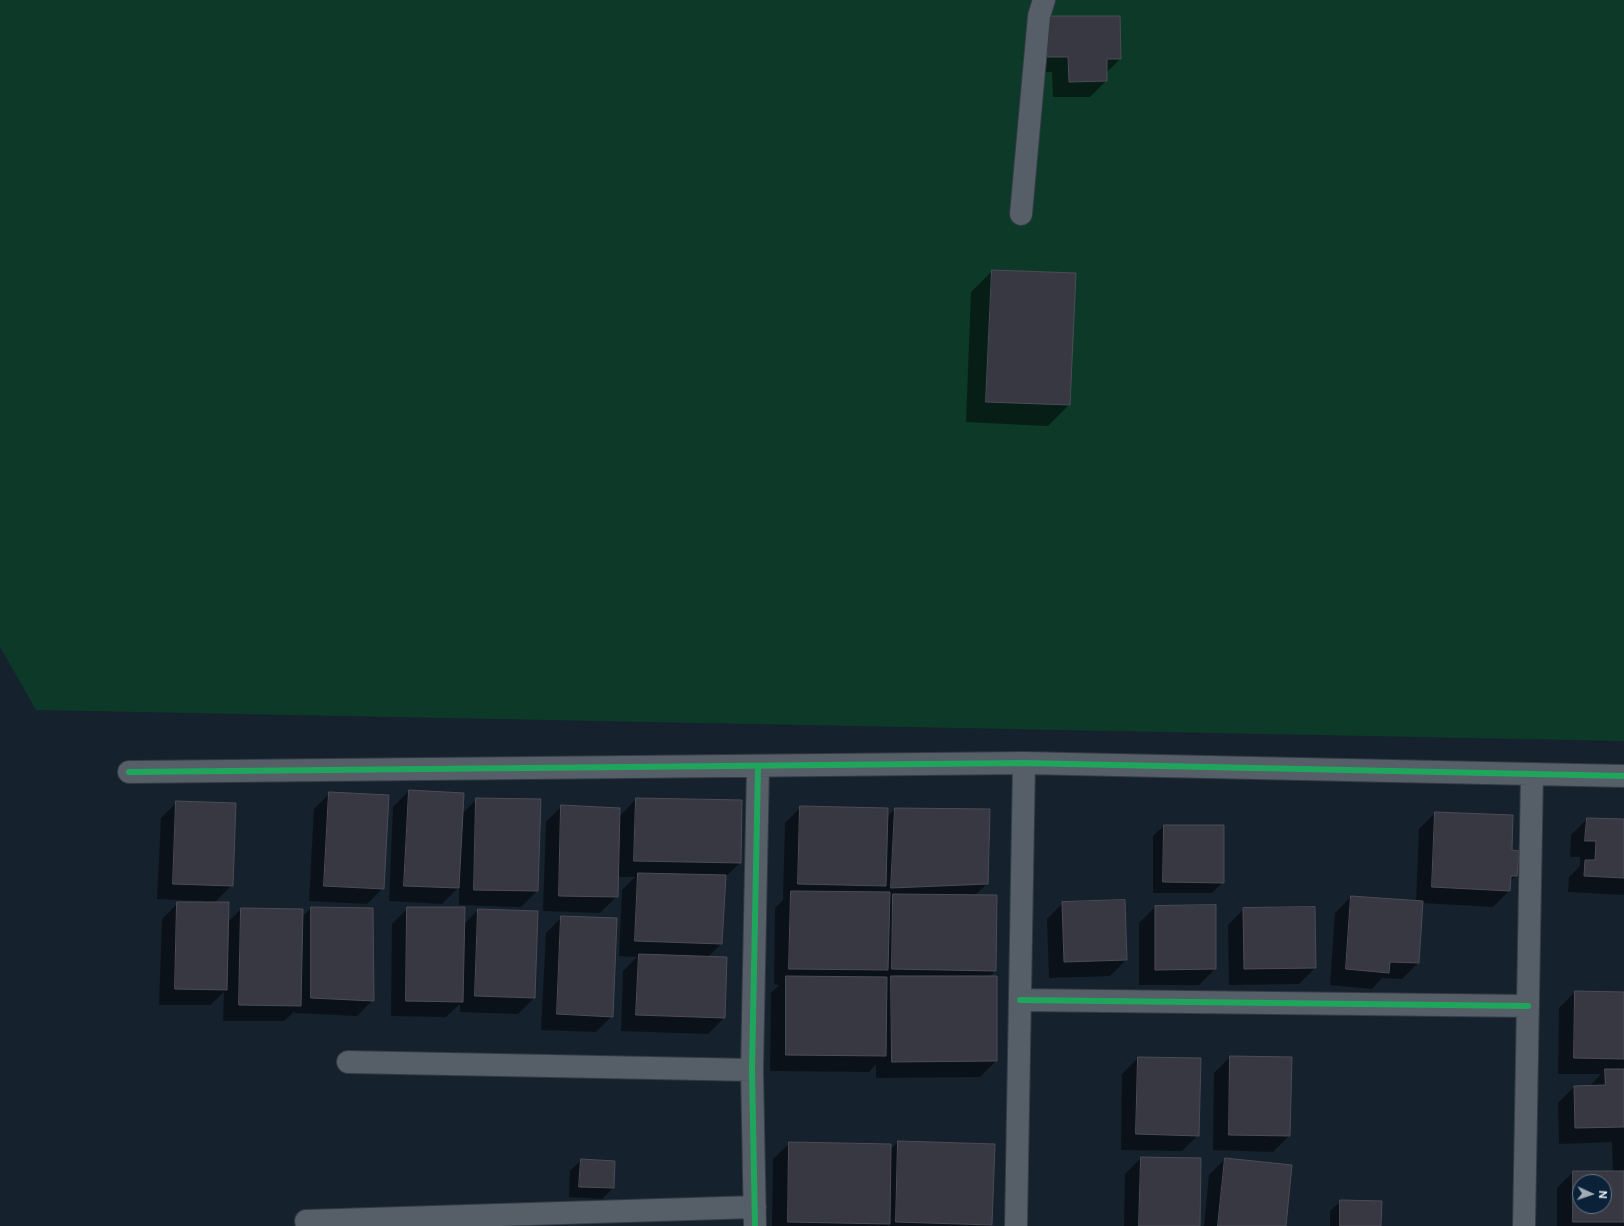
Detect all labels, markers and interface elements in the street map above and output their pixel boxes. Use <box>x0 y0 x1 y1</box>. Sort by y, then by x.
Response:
north arrow <box>1572 1174 1612 1214</box>
text: N <box>1596 1190 1610 1199</box>

